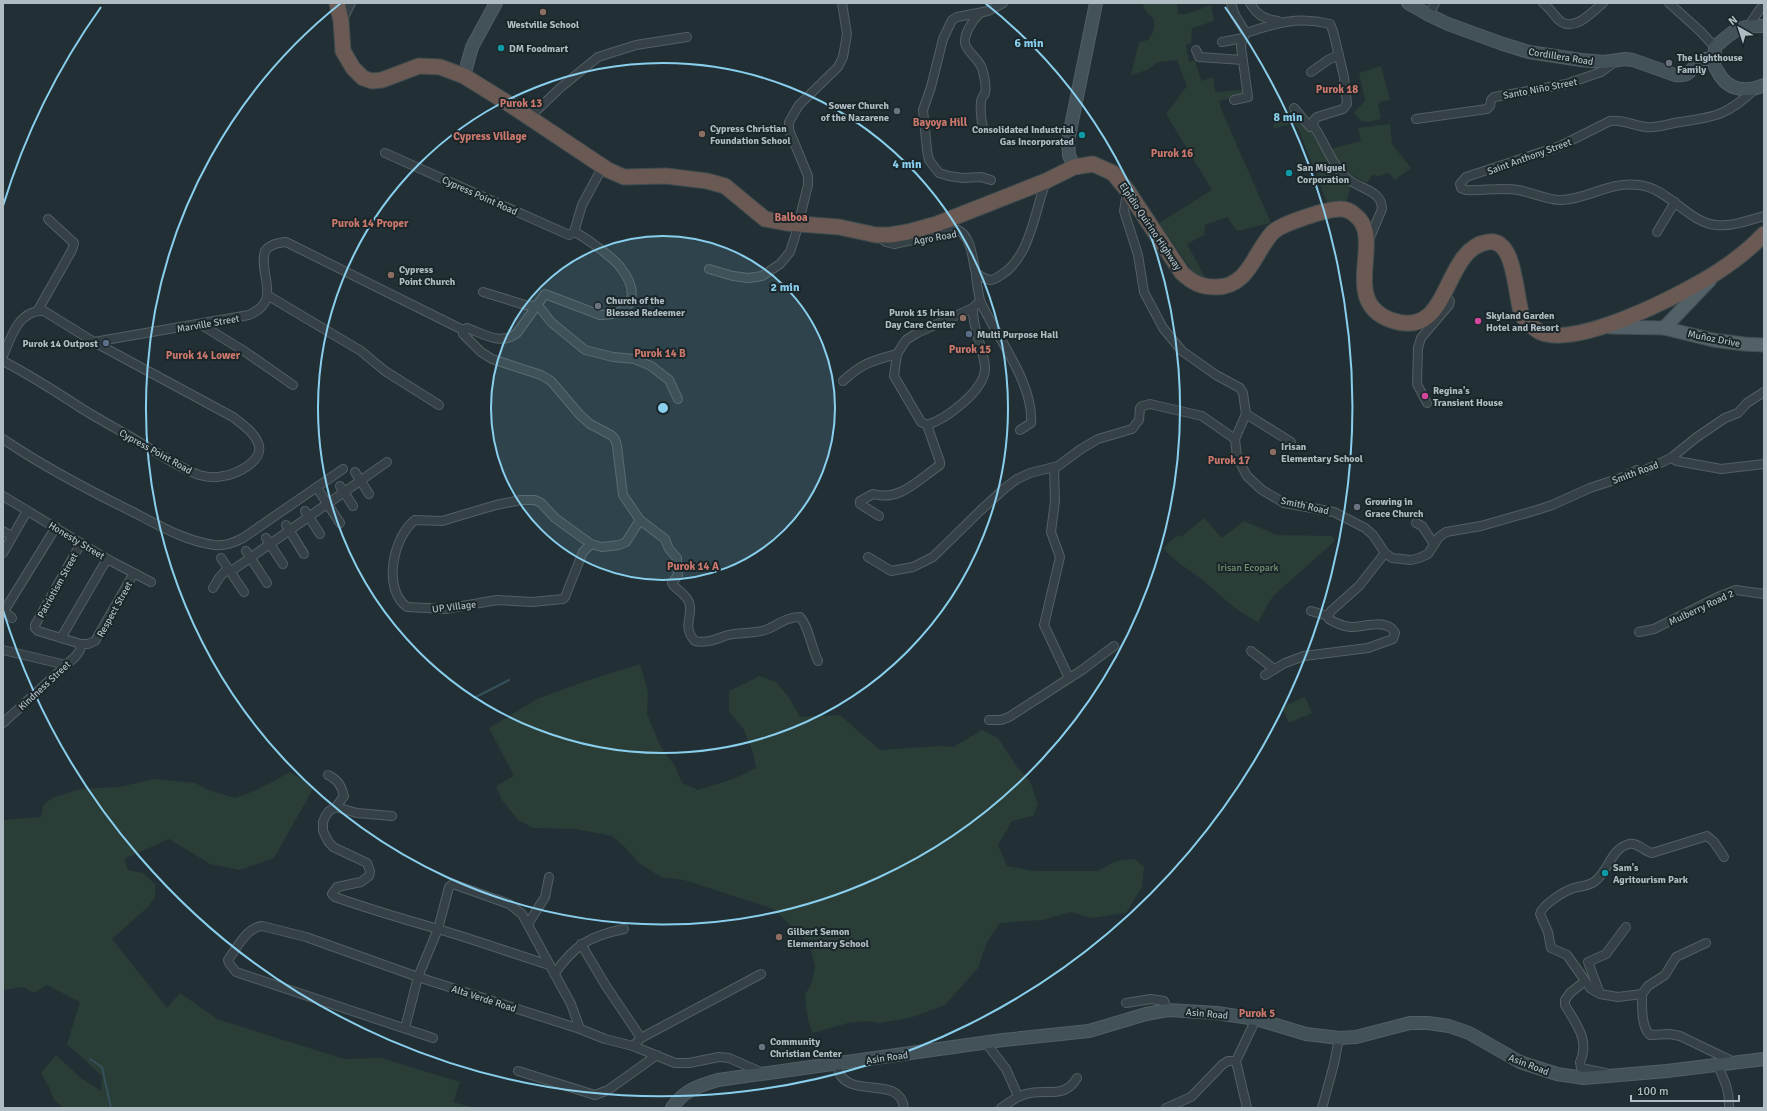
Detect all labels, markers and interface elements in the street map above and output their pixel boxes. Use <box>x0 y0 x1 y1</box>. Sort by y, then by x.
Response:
marker: Westville School <box>538 7 548 17</box>
north arrow <box>1719 8 1759 48</box>
text: N <box>1726 13 1740 28</box>
place label: Westville School <box>507 19 579 31</box>
text: 6 min <box>1015 36 1044 51</box>
marker: DM Foodmart <box>496 43 506 53</box>
place label: DM Foodmart <box>509 43 569 55</box>
street label: Cordillera Road <box>1527 46 1594 68</box>
place label: The Lighthouse Family <box>1677 52 1743 76</box>
marker: The Lighthouse Family <box>1664 58 1674 68</box>
street label: Santo Niño Street <box>1502 76 1579 102</box>
district label: Purok 18 <box>1316 83 1358 96</box>
district label: Purok 13 <box>500 97 542 110</box>
place label: Sower Church of the Nazarene <box>821 100 890 124</box>
marker: Sower Church of the Nazarene <box>892 106 902 116</box>
text: 8 min <box>1274 110 1303 125</box>
district label: Bayoya Hill <box>913 116 968 129</box>
place label: Cypress Christian Foundation School <box>710 123 791 147</box>
place label: Consolidated Industrial Gas Incorporated <box>972 124 1075 148</box>
marker: Cypress Christian Foundation School <box>697 129 707 139</box>
district label: Cypress Village <box>453 130 527 143</box>
marker: Consolidated Industrial Gas Incorporated <box>1077 130 1087 140</box>
street label: Saint Anthony Street <box>1486 136 1573 178</box>
district label: Purok 16 <box>1151 147 1193 160</box>
text: 4 min <box>893 157 922 172</box>
place label: San Miguel Corporation <box>1297 162 1350 186</box>
marker: San Miguel Corporation <box>1284 168 1294 178</box>
street label: Cypress Point Road <box>440 174 519 218</box>
street label: Elpidio Quirino Highway <box>1116 181 1184 273</box>
district label: Balboa <box>774 211 808 224</box>
district label: Purok 14 Proper <box>332 217 409 230</box>
street label: Agro Road <box>913 228 958 248</box>
place label: Cypress Point Church <box>399 264 456 288</box>
marker: Cypress Point Church <box>386 270 396 280</box>
text: 2 min <box>771 280 800 295</box>
place label: Church of the Blessed Redeemer <box>606 295 685 319</box>
marker: Church of the Blessed Redeemer <box>593 301 603 311</box>
place label: Purok 15 Irisan Day Care Center <box>885 307 956 331</box>
place label: Skyland Garden Hotel and Resort <box>1486 310 1559 334</box>
street label: Marville Street <box>176 313 241 335</box>
marker: Purok 15 Irisan Day Care Center <box>958 313 968 323</box>
marker: Skyland Garden Hotel and Resort <box>1473 316 1483 326</box>
street label: Muñoz Drive <box>1687 328 1741 350</box>
marker: Multi Purpose Hall <box>964 329 974 339</box>
place label: Multi Purpose Hall <box>977 329 1058 341</box>
place label: Purok 14 Outpost <box>23 338 98 350</box>
marker: Purok 14 Outpost <box>101 338 111 348</box>
district label: Purok 15 <box>949 343 991 356</box>
district label: Purok 14 B <box>634 347 686 360</box>
district label: Purok 14 Lower <box>166 349 241 362</box>
place label: Regina's Transient House <box>1433 385 1503 409</box>
marker: Regina's Transient House <box>1420 391 1430 401</box>
centre of rings <box>656 401 670 415</box>
street label: Cypress Point Road <box>117 427 194 477</box>
place label: Irisan Elementary School <box>1281 441 1363 465</box>
marker: Irisan Elementary School <box>1268 447 1278 457</box>
district label: Purok 17 <box>1208 454 1250 467</box>
street label: Smith Road <box>1610 459 1660 487</box>
street label: Smith Road <box>1280 495 1330 517</box>
place label: Growing in Grace Church <box>1365 496 1424 520</box>
marker: Growing in Grace Church <box>1352 502 1362 512</box>
street label: Honesty Street <box>46 519 107 563</box>
street label: Patriotism Street <box>35 550 81 620</box>
district label: Purok 14 A <box>667 560 719 573</box>
park label: Irisan Ecopark <box>1217 562 1279 574</box>
street label: Respect Street <box>95 579 135 640</box>
street label: Mulberry Road 2 <box>1667 588 1736 628</box>
street label: UP Village <box>431 598 477 616</box>
street label: Kindness Street <box>16 658 74 713</box>
place label: Sam's Agritourism Park <box>1613 862 1689 886</box>
marker: Sam's Agritourism Park <box>1600 868 1610 878</box>
place label: Gilbert Semon Elementary School <box>787 926 869 950</box>
marker: Gilbert Semon Elementary School <box>774 932 784 942</box>
street label: Alta Verde Road <box>450 983 518 1015</box>
street label: Asin Road <box>1185 1006 1228 1022</box>
district label: Purok 5 <box>1239 1007 1275 1020</box>
place label: Community Christian Center <box>770 1036 842 1060</box>
marker: Community Christian Center <box>757 1042 767 1052</box>
street label: Asin Road <box>865 1049 909 1067</box>
street label: Asin Road <box>1507 1052 1551 1078</box>
scale bar <box>1631 1077 1739 1103</box>
text: 100 m <box>1637 1084 1669 1099</box>

